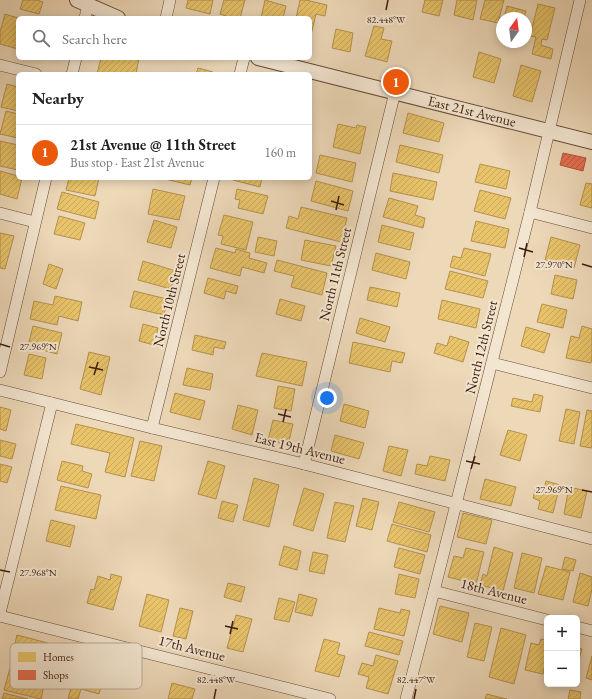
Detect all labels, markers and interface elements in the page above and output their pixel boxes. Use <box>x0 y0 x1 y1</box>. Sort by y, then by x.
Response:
north arrow <box>496 12 532 48</box>
text: 82.448°W <box>367 13 406 26</box>
search box <box>16 16 312 60</box>
icon: search <box>30 27 52 49</box>
text: Search here <box>62 29 127 48</box>
pin: 1 <box>383 67 409 97</box>
text: Nearby <box>32 87 84 109</box>
street label: East 21st Avenue <box>426 91 518 131</box>
text: 21st Avenue @ 11th Street <box>70 135 236 154</box>
text: 1 <box>42 144 48 161</box>
text: 160 m <box>265 144 296 161</box>
text: Bus stop · East 21st Avenue <box>70 154 204 171</box>
street label: North 11th Street <box>315 225 355 323</box>
street label: North 10th Street <box>149 251 189 349</box>
text: 27.970°N <box>535 258 573 271</box>
street label: North 12th Street <box>461 298 501 396</box>
text: 27.969°N <box>19 340 57 353</box>
your location <box>317 388 337 408</box>
street label: East 19th Avenue <box>253 428 348 468</box>
text: 27.969°N <box>535 483 573 496</box>
text: 27.968°N <box>19 566 57 579</box>
street label: 18th Avenue <box>459 574 530 608</box>
map controls <box>544 615 580 687</box>
button: + <box>544 615 580 651</box>
street label: 17th Avenue <box>157 631 228 665</box>
legend <box>10 643 142 689</box>
text: Homes <box>43 650 74 664</box>
button: − <box>544 651 580 687</box>
text: Shops <box>43 668 69 682</box>
text: 82.448°W <box>197 673 236 686</box>
text: 82.447°W <box>397 673 436 686</box>

